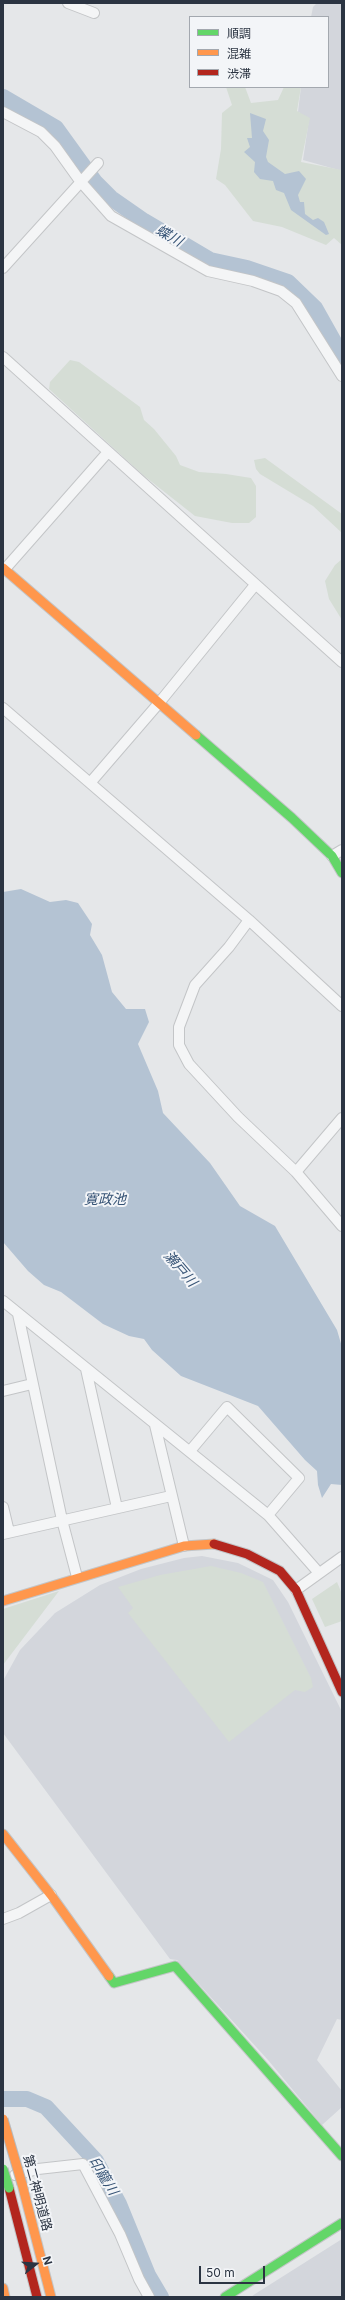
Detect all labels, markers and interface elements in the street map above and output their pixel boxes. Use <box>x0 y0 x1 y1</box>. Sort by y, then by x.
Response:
legend <box>189 16 329 88</box>
text: 順調 <box>227 26 251 41</box>
text: 混雑 <box>227 46 251 61</box>
text: 渋滞 <box>227 66 251 81</box>
water label: 蝶川 <box>153 222 185 250</box>
water label: 寛政池 <box>84 1192 126 1208</box>
water label: 瀬戸川 <box>160 1248 200 1290</box>
street label: 第二神明道路 <box>19 2153 55 2233</box>
water label: 印籠川 <box>85 2154 121 2198</box>
north arrow <box>16 2244 56 2284</box>
text: N <box>40 2254 55 2267</box>
scale bar <box>201 2258 267 2284</box>
text: 50 m <box>206 2265 235 2280</box>

